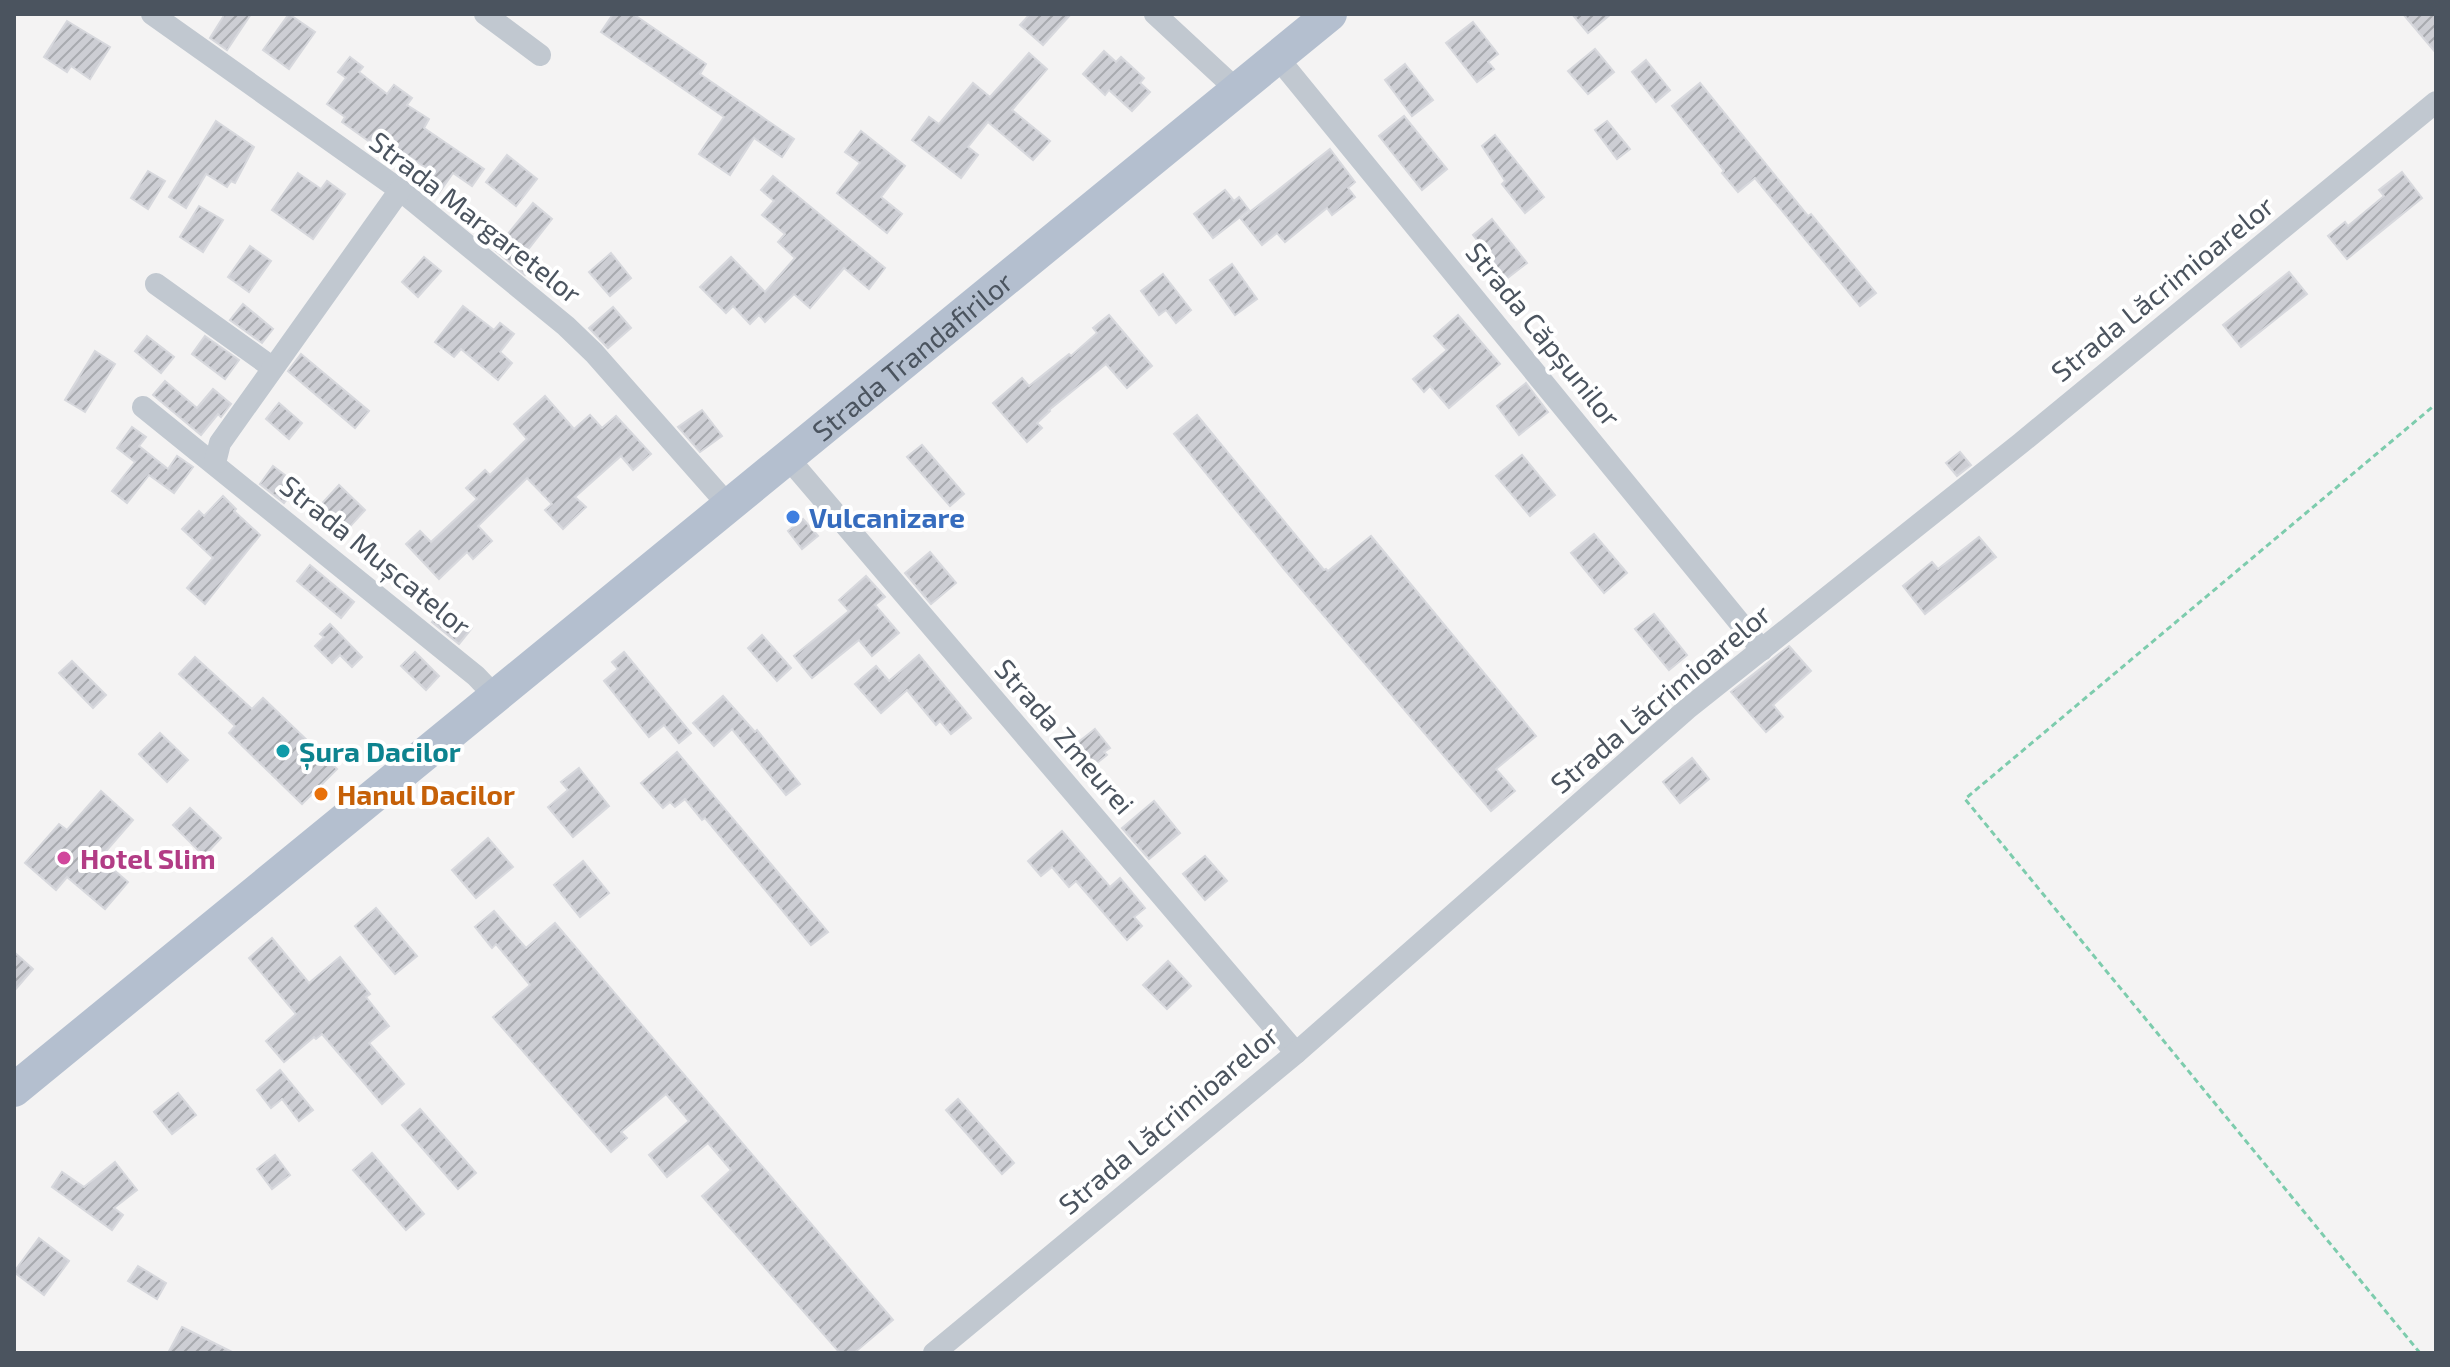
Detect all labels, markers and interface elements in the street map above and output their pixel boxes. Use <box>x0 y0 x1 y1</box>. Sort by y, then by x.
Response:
street label: Strada Margaretelor <box>363 124 589 310</box>
street label: Strada Lăcrimioarelor <box>2044 188 2280 388</box>
street label: Strada Căpșunilor <box>1458 235 1629 434</box>
street label: Strada Trandafirilor <box>805 264 1019 448</box>
street label: Strada Mușcatelor <box>273 468 478 644</box>
place label: Vulcanizare <box>809 500 965 534</box>
marker: Vulcanizare <box>784 508 802 526</box>
street label: Strada Lăcrimioarelor <box>1543 596 1777 800</box>
street label: Strada Zmeurei <box>988 651 1142 821</box>
place label: Șura Dacilor <box>299 734 461 771</box>
marker: Șura Dacilor <box>274 742 292 760</box>
place label: Hanul Dacilor <box>337 777 515 811</box>
marker: Hanul Dacilor <box>312 785 330 803</box>
place label: Hotel Slim <box>80 841 216 875</box>
marker: Hotel Slim <box>55 849 73 867</box>
street label: Strada Lăcrimioarelor <box>1051 1017 1285 1221</box>

